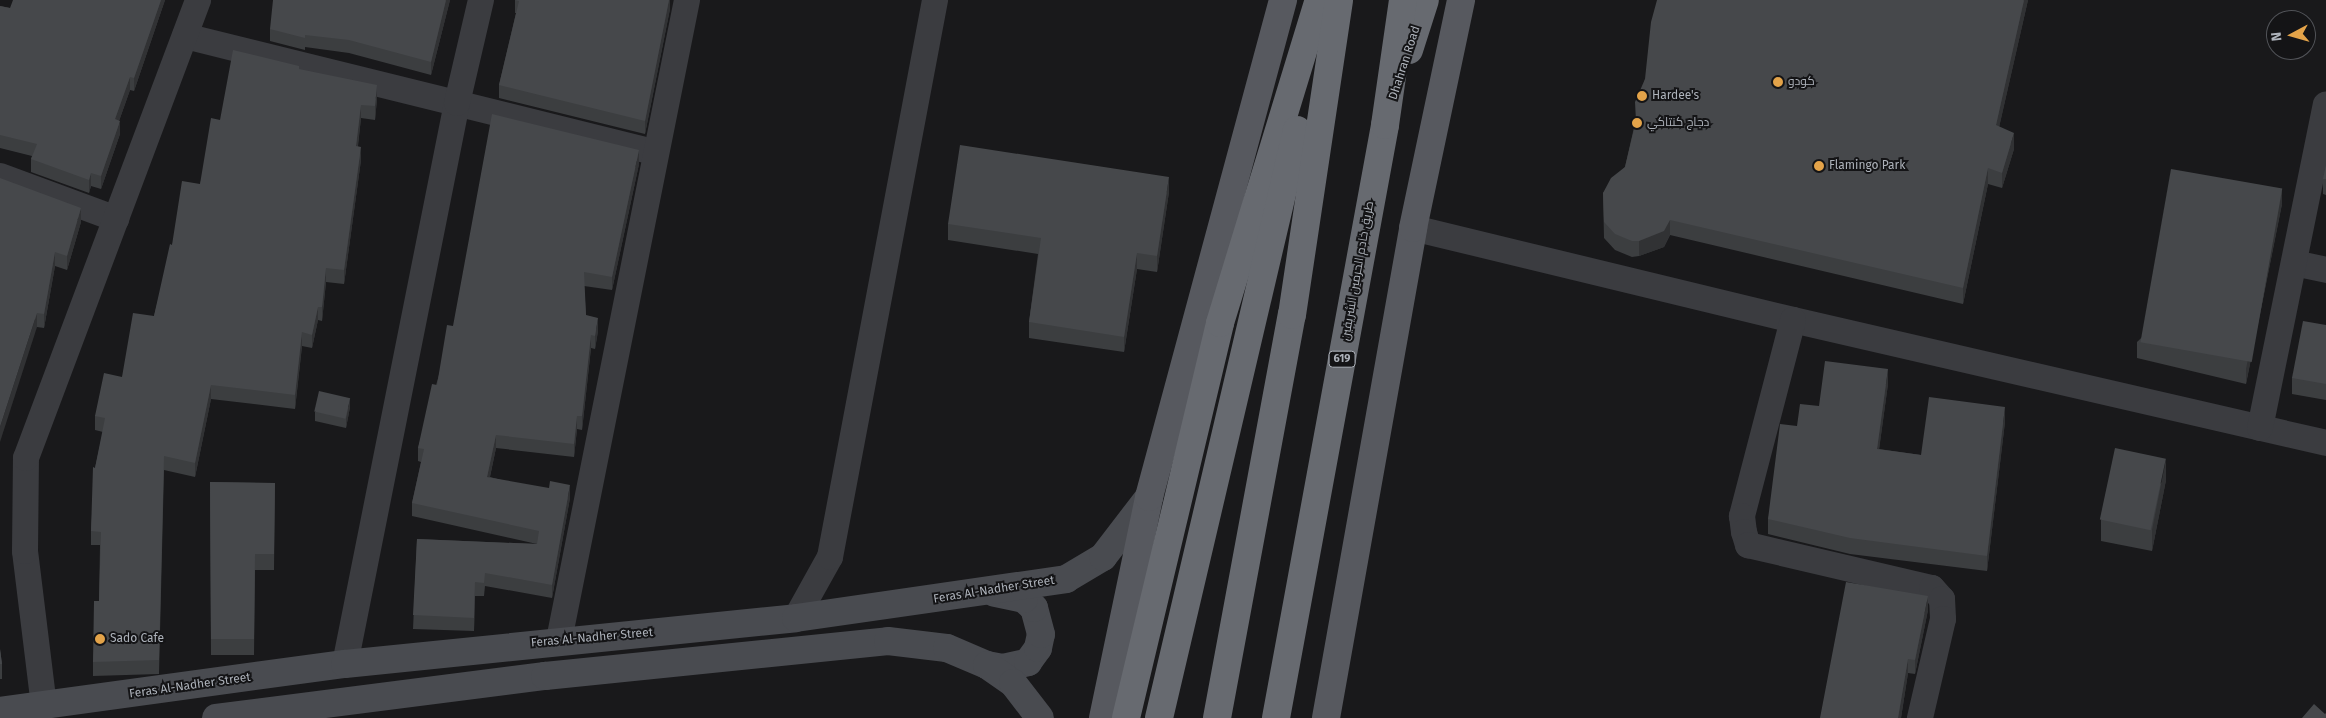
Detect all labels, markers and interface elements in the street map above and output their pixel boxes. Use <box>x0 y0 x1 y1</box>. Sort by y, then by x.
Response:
north arrow <box>2266 10 2316 60</box>
street label: Dhahran Road <box>1386 24 1424 102</box>
text: N <box>2268 31 2286 42</box>
place label: كودو <box>1788 75 1815 89</box>
marker: كودو <box>1772 76 1784 88</box>
place label: Hardee's <box>1652 89 1699 103</box>
marker: Hardee's <box>1636 90 1648 102</box>
place label: دجاج كنتاكي <box>1647 116 1709 130</box>
marker: دجاج كنتاكي <box>1631 117 1643 129</box>
place label: Flamingo Park <box>1829 159 1905 173</box>
marker: Flamingo Park <box>1813 160 1825 172</box>
street label: طريق خادم الحرمين الشريفين <box>1339 200 1377 342</box>
road number: 619 <box>1328 350 1356 368</box>
street label: Feras Al-Nadher Street <box>932 573 1056 607</box>
street label: Feras Al-Nadher Street <box>530 625 654 651</box>
place label: Sado Cafe <box>110 632 164 646</box>
marker: Sado Cafe <box>94 633 106 645</box>
street label: Feras Al-Nadher Street <box>128 670 252 702</box>

